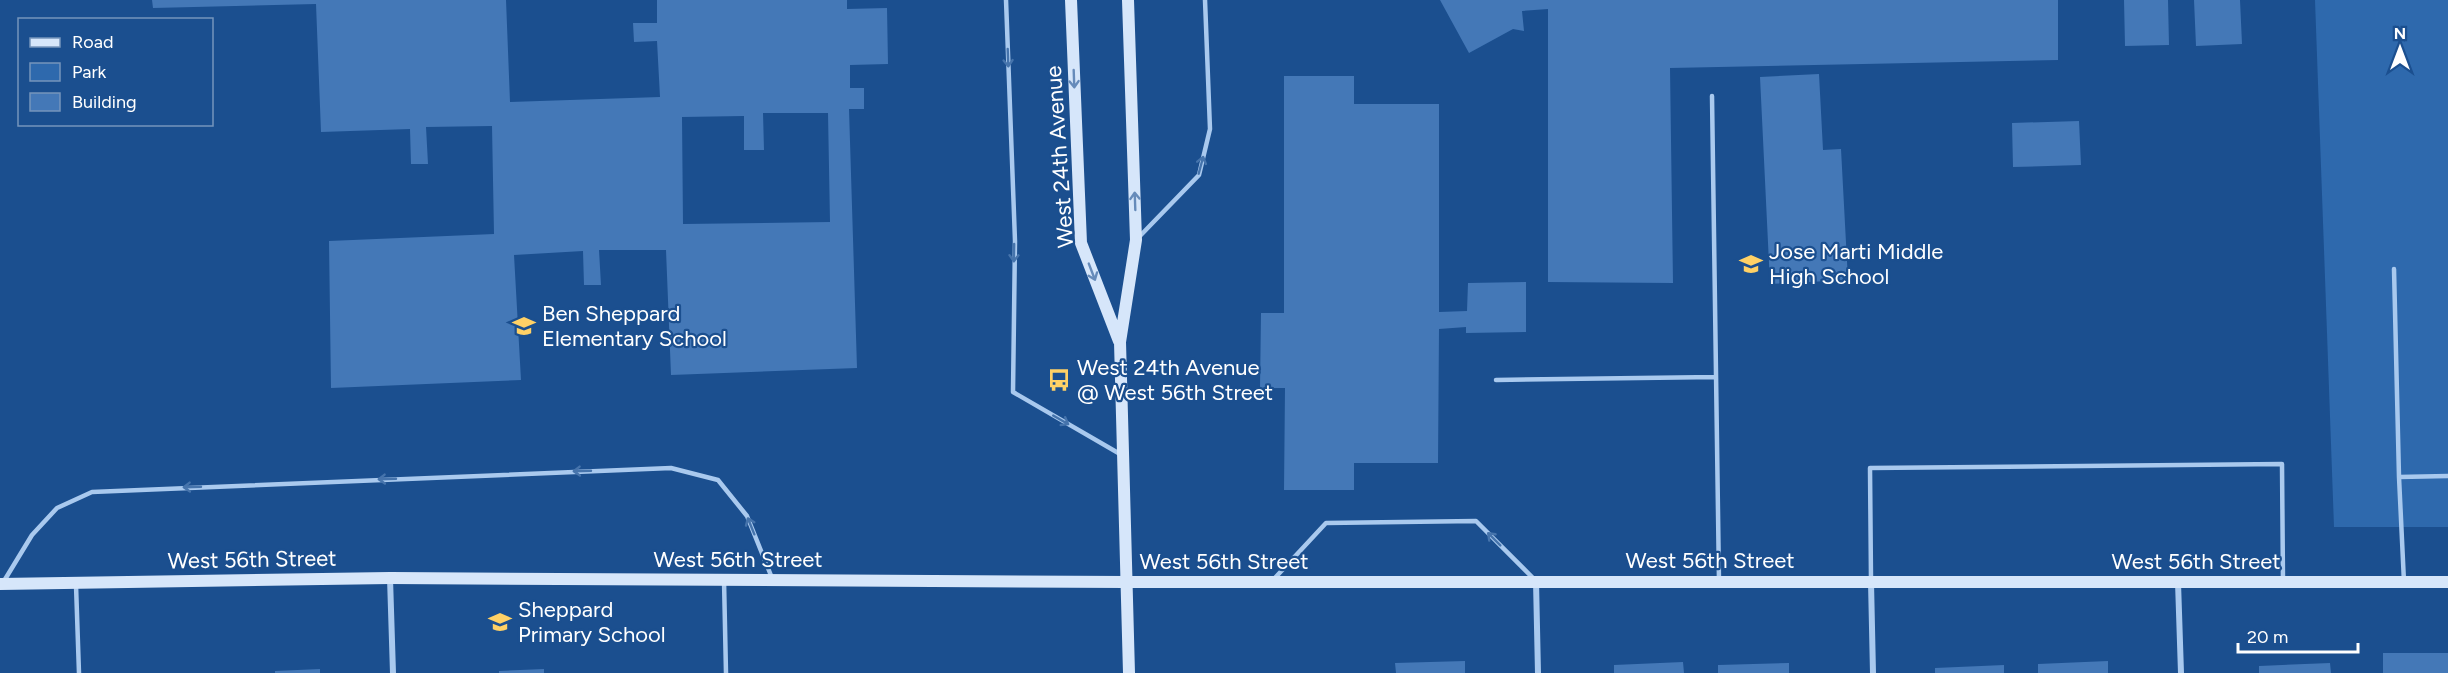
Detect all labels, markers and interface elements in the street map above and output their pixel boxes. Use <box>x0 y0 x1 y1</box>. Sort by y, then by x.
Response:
legend <box>18 18 213 126</box>
north arrow <box>2370 18 2430 78</box>
text: N <box>2394 24 2406 43</box>
text: Road <box>72 31 113 53</box>
one-way arrow <box>1002 48 1014 68</box>
text: Park <box>72 61 107 83</box>
street label: West 24th Avenue <box>1040 65 1079 249</box>
one-way arrow <box>1069 69 1080 89</box>
text: Building <box>72 91 137 113</box>
one-way arrow <box>1196 156 1207 175</box>
one-way arrow <box>1129 191 1141 211</box>
place label: Jose Marti Middle High School <box>1769 238 1943 290</box>
one-way arrow <box>1009 243 1020 263</box>
school or university icon: Jose Marti Middle High School <box>1738 251 1764 277</box>
one-way arrow <box>1088 262 1099 281</box>
place label: Ben Sheppard Elementary School <box>542 300 727 352</box>
school or university icon: Ben Sheppard Elementary School <box>511 313 537 339</box>
place label: West 24th Avenue @ West 56th Street <box>1077 354 1273 406</box>
bus stop icon: West 24th Avenue @ West 56th Street <box>1046 367 1072 393</box>
one-way arrow <box>1053 415 1070 427</box>
one-way arrow <box>572 466 592 477</box>
one-way arrow <box>377 474 397 485</box>
one-way arrow <box>183 482 203 493</box>
one-way arrow <box>745 518 756 536</box>
one-way arrow <box>1487 532 1502 546</box>
street label: West 56th Street <box>167 545 337 574</box>
street label: West 56th Street <box>654 546 822 573</box>
street label: West 56th Street <box>1626 547 1794 574</box>
street label: West 56th Street <box>1140 548 1308 575</box>
street label: West 56th Street <box>2112 548 2280 575</box>
place label: Sheppard Primary School <box>518 596 666 648</box>
school or university icon: Sheppard Primary School <box>487 609 513 635</box>
scale bar <box>2238 616 2358 654</box>
text: 20 m <box>2247 626 2288 648</box>

